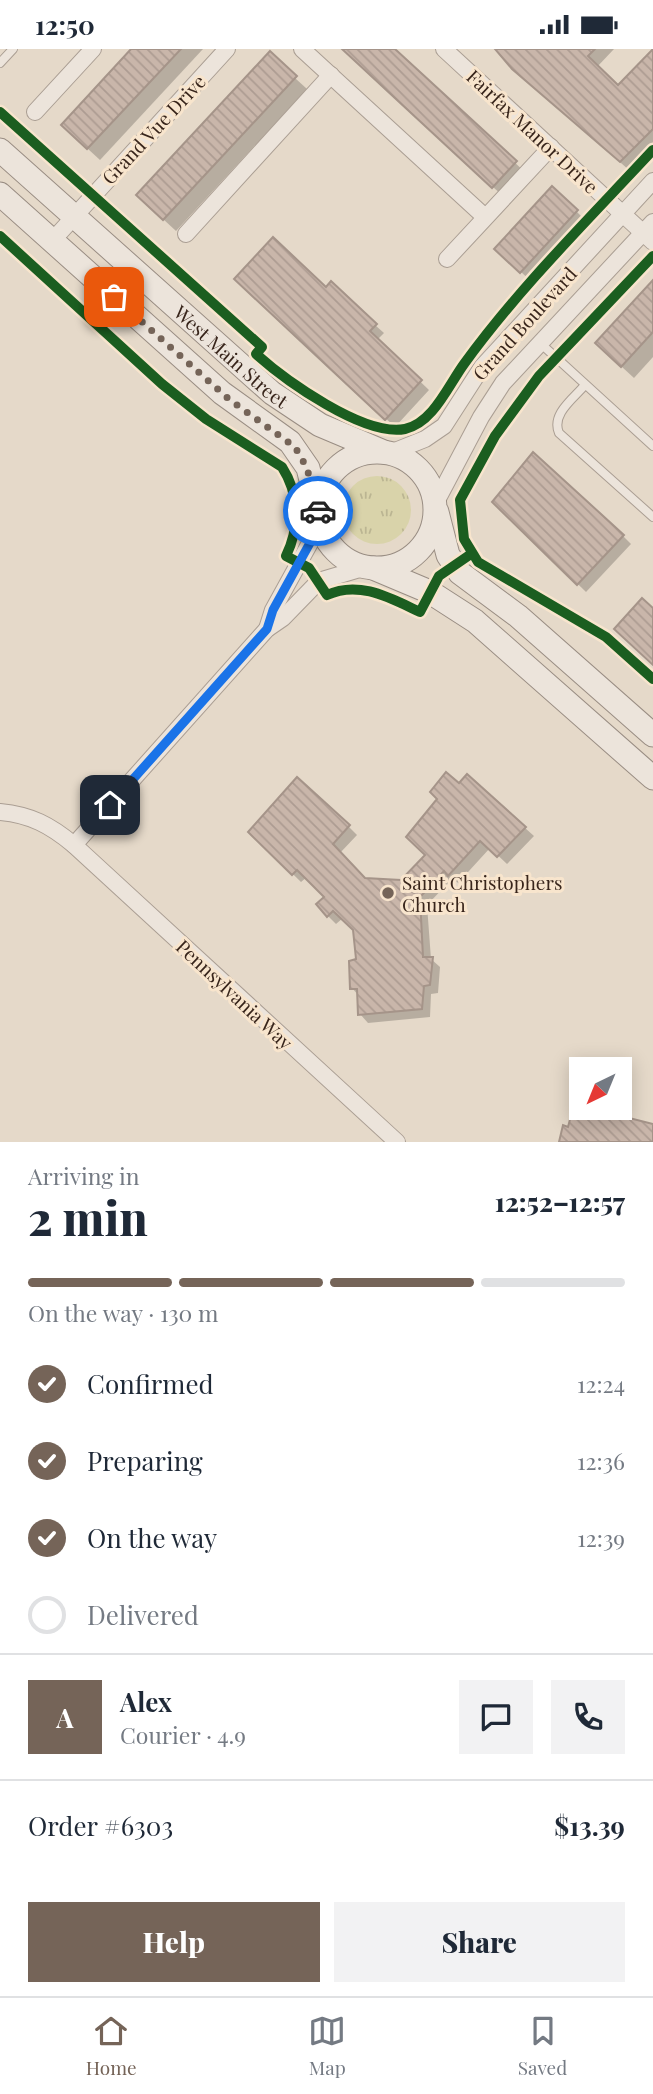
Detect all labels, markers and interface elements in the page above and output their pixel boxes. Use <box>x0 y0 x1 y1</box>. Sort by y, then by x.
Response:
text: 12:50 <box>35 7 95 42</box>
street label: Fairfax Manor Drive <box>462 63 604 199</box>
street label: Grand Vue Drive <box>95 68 211 190</box>
street label: Grand Boulevard <box>466 261 582 385</box>
pin <box>84 267 144 327</box>
icon: bag <box>95 278 133 316</box>
street label: West Main Street <box>168 298 294 413</box>
courier <box>283 476 353 546</box>
icon: car <box>299 492 337 530</box>
pin <box>80 775 140 835</box>
icon: home <box>91 786 129 824</box>
place label: Saint Christophers Church <box>402 869 562 917</box>
marker: Saint Christophers Church <box>380 885 396 901</box>
street label: Pennsylvania Way <box>171 933 299 1055</box>
north arrow <box>569 1057 632 1120</box>
map controls <box>569 1057 632 1120</box>
text: Arriving in <box>28 1160 140 1191</box>
text: 12:52–12:57 <box>495 1184 625 1219</box>
text: 2 min <box>28 1186 148 1248</box>
text: On the way · 130 m <box>28 1297 219 1328</box>
icon: check <box>28 1365 66 1403</box>
text: Confirmed <box>87 1366 214 1401</box>
text: 12:24 <box>577 1368 625 1399</box>
icon: check <box>28 1442 66 1480</box>
text: Preparing <box>87 1443 203 1478</box>
text: 12:36 <box>577 1445 625 1476</box>
icon: check <box>28 1519 66 1557</box>
text: On the way <box>87 1520 217 1555</box>
text: 12:39 <box>577 1522 625 1553</box>
text: Delivered <box>87 1597 199 1632</box>
button: chat <box>459 1680 533 1754</box>
button: phone <box>551 1680 625 1754</box>
text: Alex <box>120 1684 172 1719</box>
text: A <box>56 1700 74 1735</box>
text: Courier · 4.9 <box>120 1719 246 1750</box>
text: Order #6303 <box>28 1808 173 1843</box>
text: $13.39 <box>554 1808 625 1843</box>
button: Help <box>28 1902 320 1982</box>
button: Share <box>334 1902 625 1982</box>
tab: Home <box>86 2012 137 2080</box>
tab: Map <box>308 2012 346 2080</box>
tab: Saved <box>518 2012 567 2080</box>

